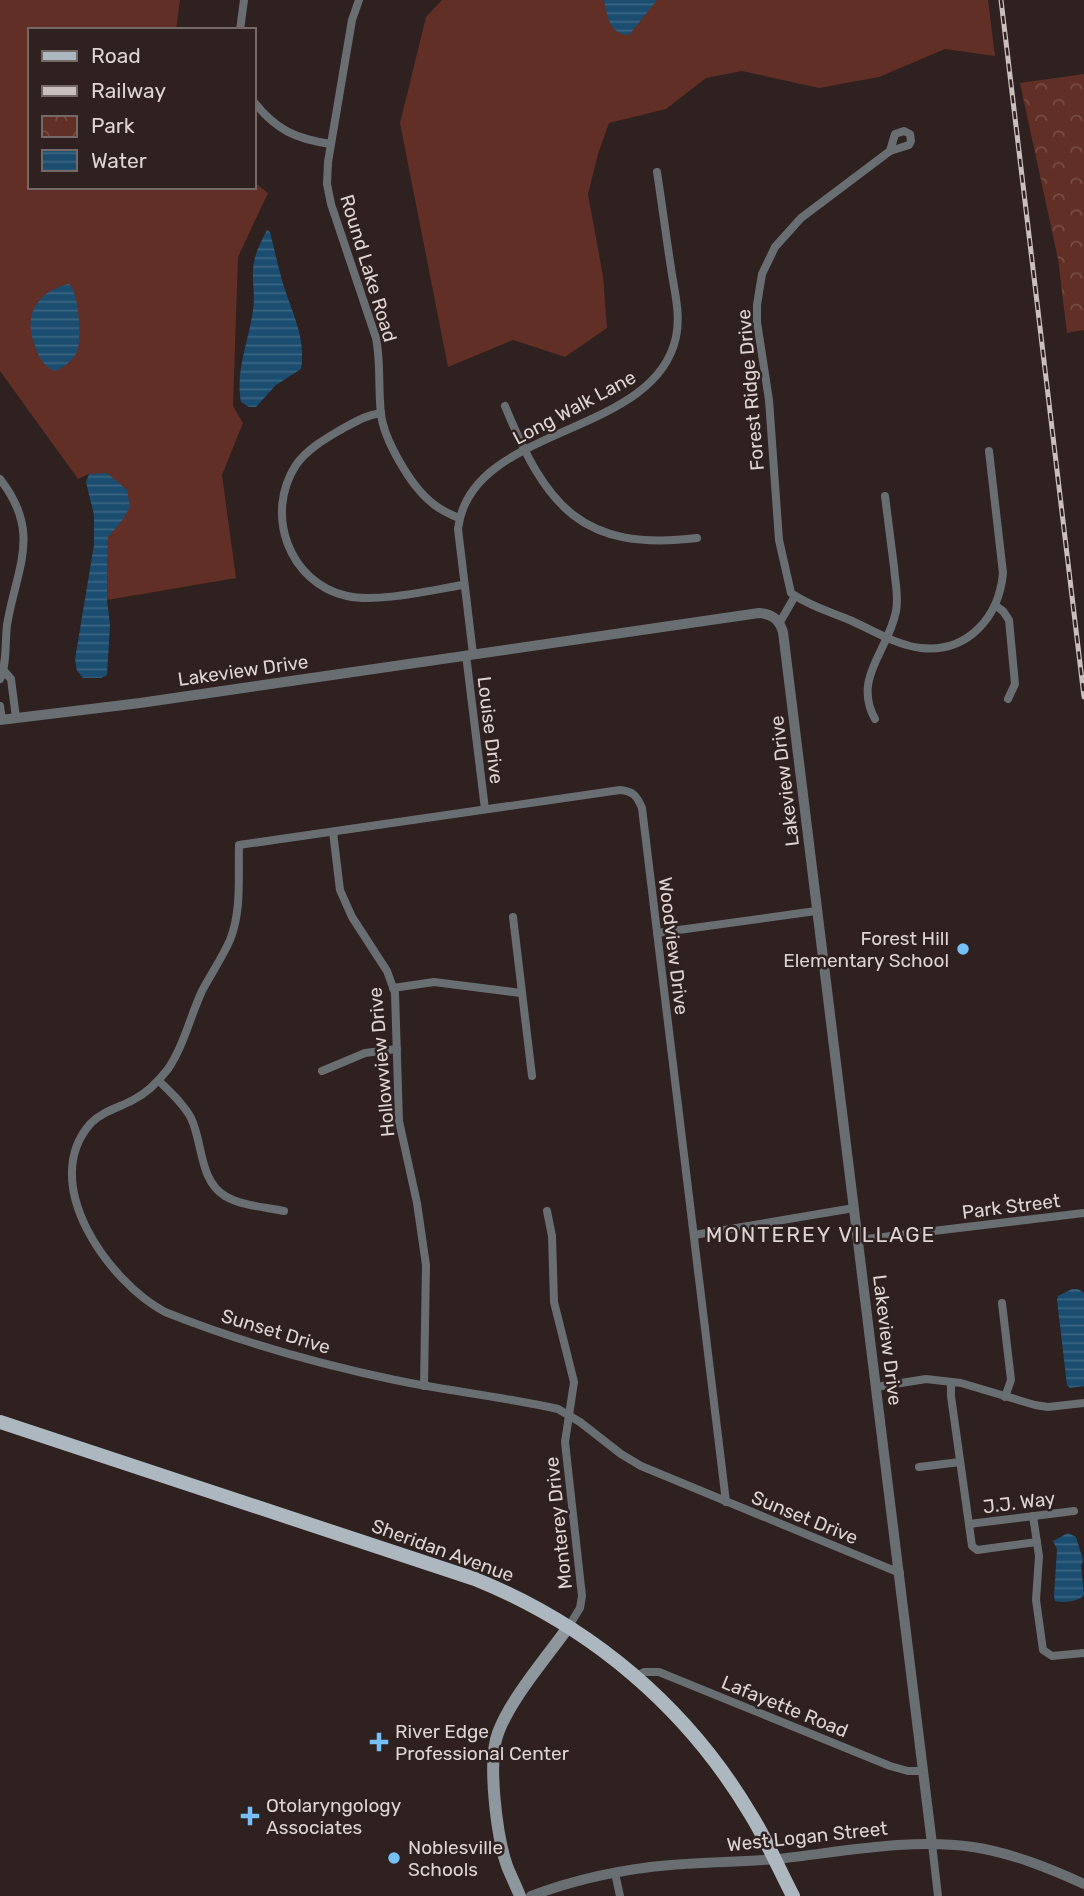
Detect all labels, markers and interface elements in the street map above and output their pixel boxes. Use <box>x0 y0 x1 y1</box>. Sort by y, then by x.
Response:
legend <box>28 28 256 189</box>
text: Road <box>91 43 141 68</box>
text: Railway <box>91 78 166 103</box>
text: Park <box>91 113 135 138</box>
text: Water <box>91 148 147 173</box>
street label: Round Lake Road <box>335 192 402 345</box>
street label: Forest Ridge Drive <box>732 308 769 472</box>
street label: Long Walk Lane <box>509 365 640 450</box>
street label: Lakeview Drive <box>176 650 310 691</box>
street label: Louise Drive <box>472 675 509 785</box>
street label: Lakeview Drive <box>765 714 804 848</box>
street label: Woodview Drive <box>654 876 693 1016</box>
place label: Forest Hill Elementary School <box>783 927 949 972</box>
marker: Forest Hill Elementary School <box>955 941 971 957</box>
street label: Hollowview Drive <box>363 986 400 1138</box>
street label: Park Street <box>961 1189 1062 1224</box>
district label: MONTEREY VILLAGE <box>706 1222 936 1247</box>
street label: Lakeview Drive <box>868 1273 907 1407</box>
street label: Sunset Drive <box>219 1304 333 1359</box>
street label: Monterey Drive <box>540 1456 577 1590</box>
street label: Sunset Drive <box>748 1486 861 1549</box>
street label: J.J. Way <box>982 1487 1057 1518</box>
street label: Sheridan Avenue <box>368 1514 517 1587</box>
street label: Lafayette Road <box>718 1671 851 1742</box>
place label: River Edge Professional Center <box>395 1720 570 1765</box>
marker: River Edge Professional Center <box>369 1732 389 1752</box>
place label: Otolaryngology Associates <box>266 1794 401 1839</box>
marker: Otolaryngology Associates <box>240 1806 260 1826</box>
street label: West Logan Street <box>726 1817 889 1856</box>
place label: Noblesville Schools <box>408 1836 503 1881</box>
marker: Noblesville Schools <box>386 1850 402 1866</box>

